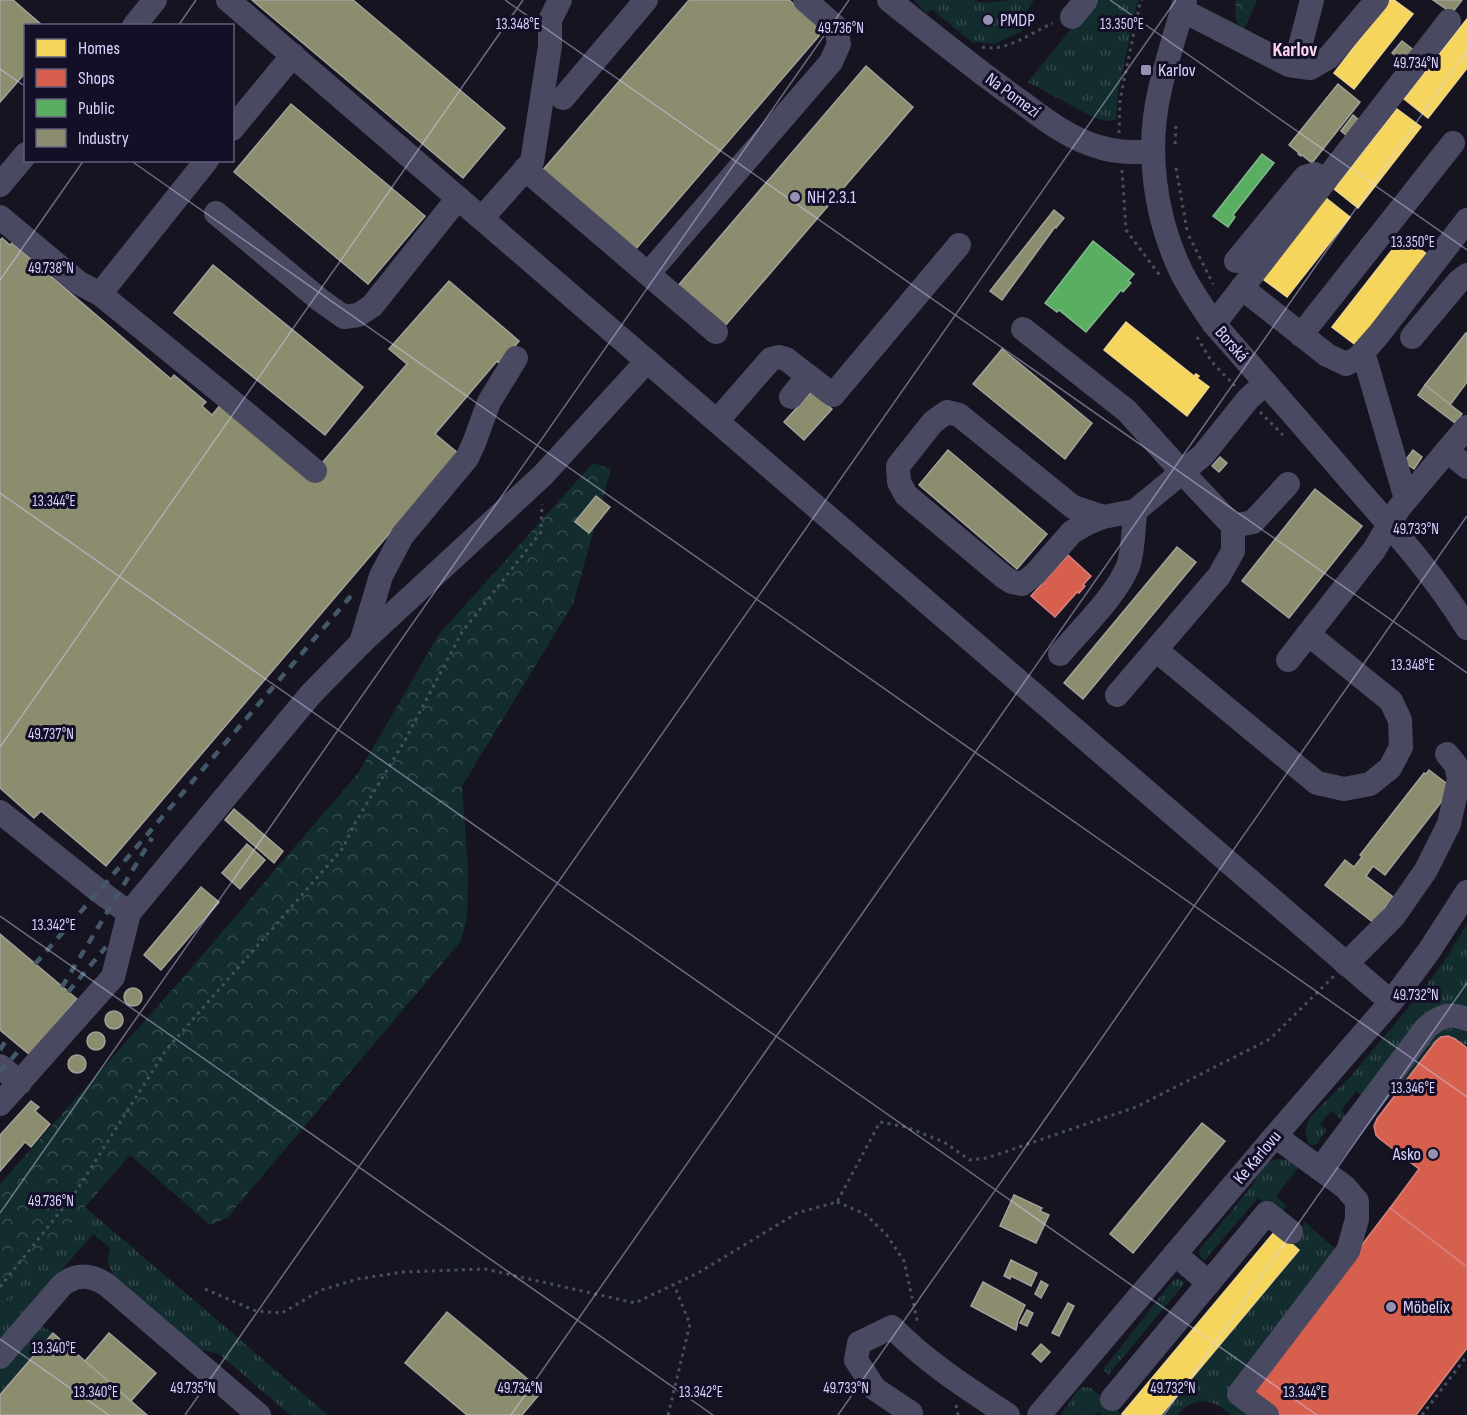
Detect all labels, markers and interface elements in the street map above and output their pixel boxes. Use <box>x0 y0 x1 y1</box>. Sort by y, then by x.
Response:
place label: PMDP <box>1000 10 1035 31</box>
marker: PMDP <box>981 13 995 27</box>
text: 13.348°E <box>496 15 540 34</box>
text: 13.350°E <box>1100 15 1144 34</box>
text: 49.736°N <box>818 19 864 38</box>
legend <box>24 24 234 162</box>
text: Homes <box>78 38 120 59</box>
district label: Karlov <box>1273 38 1318 62</box>
text: 49.734°N <box>1393 54 1439 73</box>
place label: Karlov <box>1158 60 1196 81</box>
marker: Karlov <box>1139 63 1153 77</box>
text: Shops <box>78 68 115 89</box>
street label: Na Pomezí <box>981 69 1045 123</box>
text: Public <box>78 98 115 119</box>
text: Industry <box>78 128 129 149</box>
place label: NH 2.3.1 <box>807 187 857 208</box>
marker: NH 2.3.1 <box>788 190 802 204</box>
text: 13.350°E <box>1391 233 1435 252</box>
text: 49.738°N <box>28 259 74 278</box>
street label: Borská <box>1210 322 1253 367</box>
text: 13.344°E <box>32 492 76 511</box>
text: 49.733°N <box>1393 520 1439 539</box>
text: 13.348°E <box>1391 656 1435 675</box>
text: 49.737°N <box>28 725 74 744</box>
text: 13.342°E <box>32 916 76 935</box>
text: 49.732°N <box>1393 986 1439 1005</box>
text: 13.346°E <box>1391 1079 1435 1098</box>
street label: Ke Karlovu <box>1229 1126 1286 1188</box>
place label: Asko <box>1392 1144 1421 1165</box>
marker: Asko <box>1426 1147 1440 1161</box>
text: 49.736°N <box>28 1192 74 1211</box>
place label: Möbelix <box>1403 1297 1450 1318</box>
marker: Möbelix <box>1384 1300 1398 1314</box>
text: 13.340°E <box>32 1339 76 1358</box>
text: 49.735°N <box>170 1379 216 1398</box>
text: 49.734°N <box>497 1379 543 1398</box>
text: 49.733°N <box>823 1379 869 1398</box>
text: 49.732°N <box>1150 1379 1196 1398</box>
text: 13.340°E <box>74 1383 118 1402</box>
text: 13.342°E <box>679 1383 723 1402</box>
text: 13.344°E <box>1283 1383 1327 1402</box>

